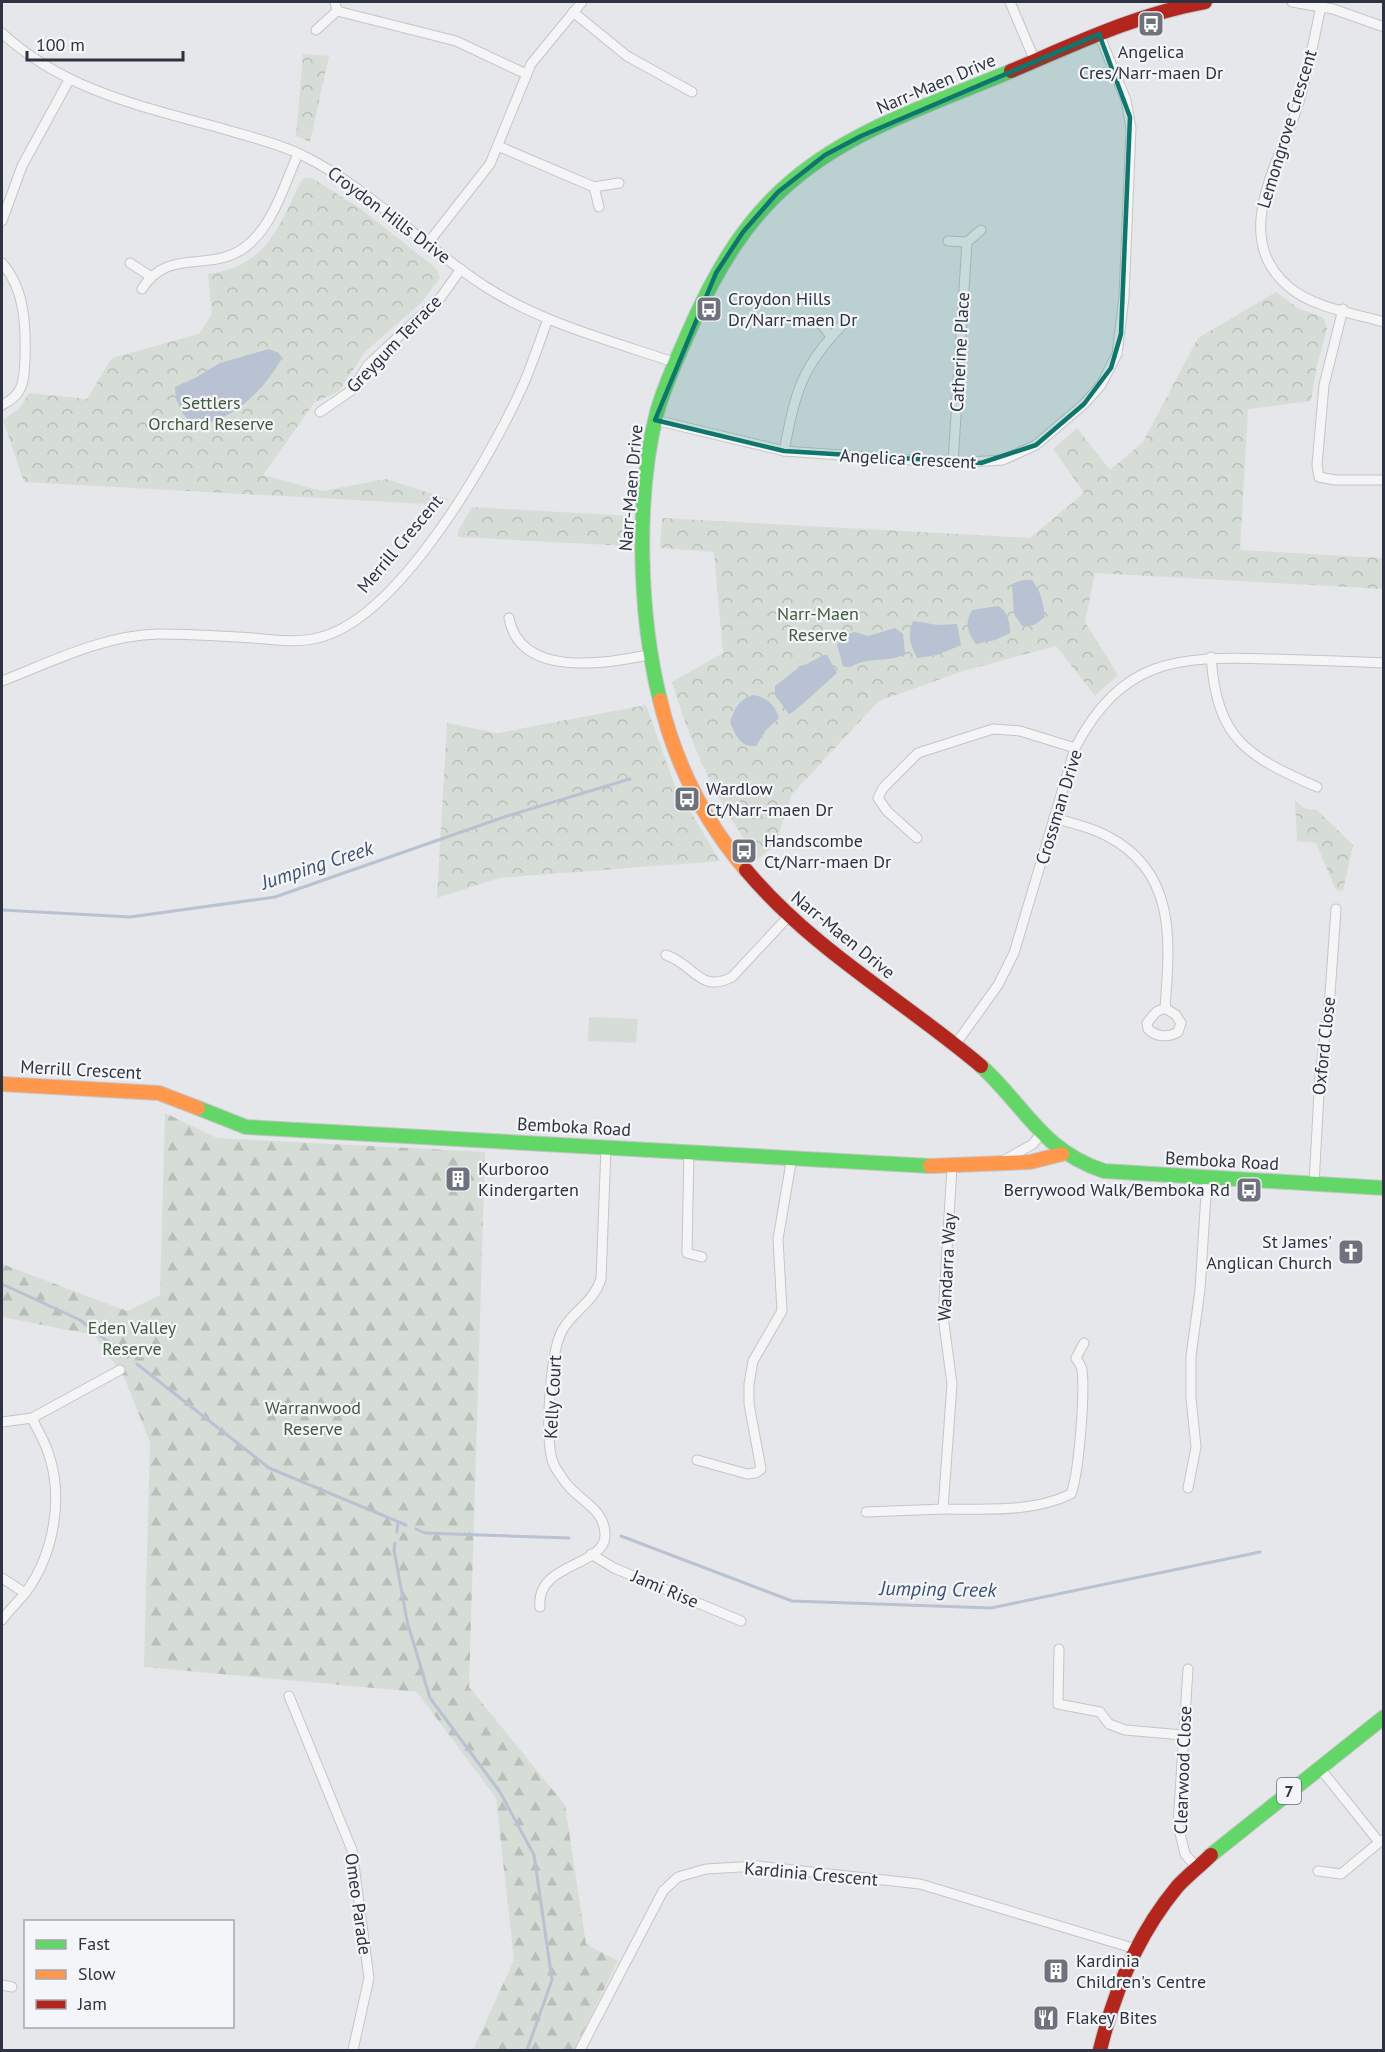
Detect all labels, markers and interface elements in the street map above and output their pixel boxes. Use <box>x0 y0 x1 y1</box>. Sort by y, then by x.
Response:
bus stop icon: Angelica Cres/Narr-maen Dr <box>1136 9 1166 39</box>
scale bar <box>27 24 183 62</box>
text: 100 m <box>36 33 85 56</box>
place label: Angelica Cres/Narr-maen Dr <box>1079 40 1223 84</box>
street label: Lemongrove Crescent <box>1251 47 1322 211</box>
street label: Narr-Maen Drive <box>873 48 999 119</box>
street label: Croydon Hills Drive <box>323 161 455 268</box>
place label: Croydon Hills Dr/Narr-maen Dr <box>728 287 857 331</box>
street label: Greygum Terrace <box>341 290 446 397</box>
street label: Catherine Place <box>945 292 974 412</box>
bus stop icon: Croydon Hills Dr/Narr-maen Dr <box>694 294 724 324</box>
park label: Settlers Orchard Reserve <box>148 391 274 435</box>
street label: Narr-Maen Drive <box>614 424 647 552</box>
street label: Angelica Crescent <box>839 443 977 474</box>
street label: Merrill Crescent <box>352 490 447 598</box>
park label: Narr-Maen Reserve <box>777 602 859 646</box>
street label: Crossman Drive <box>1030 746 1087 867</box>
place label: Wardlow Ct/Narr-maen Dr <box>706 777 833 821</box>
bus stop icon: Wardlow Ct/Narr-maen Dr <box>672 784 702 814</box>
place label: Handscombe Ct/Narr-maen Dr <box>764 829 891 873</box>
water label: Jumping Creek <box>256 834 377 896</box>
bus stop icon: Handscombe Ct/Narr-maen Dr <box>729 836 759 866</box>
street label: Narr-Maen Drive <box>787 886 900 984</box>
street label: Oxford Close <box>1307 996 1340 1096</box>
street label: Merrill Crescent <box>20 1055 142 1084</box>
street label: Bemboka Road <box>516 1112 632 1141</box>
street label: Bemboka Road <box>1164 1146 1280 1175</box>
place label: Kurboroo Kindergarten <box>478 1157 579 1201</box>
building icon: Kurboroo Kindergarten <box>443 1164 473 1194</box>
bus stop icon: Berrywood Walk/Bemboka Rd <box>1234 1175 1264 1205</box>
place label: Berrywood Walk/Bemboka Rd <box>1003 1178 1230 1201</box>
street label: Wandarra Way <box>932 1212 961 1322</box>
place label: St James' Anglican Church <box>1206 1230 1332 1274</box>
church icon: St James' Anglican Church <box>1336 1237 1366 1267</box>
park label: Eden Valley Reserve <box>88 1316 177 1360</box>
street label: Kelly Court <box>539 1354 566 1440</box>
park label: Warranwood Reserve <box>265 1396 361 1440</box>
street label: Jami Rise <box>627 1564 702 1613</box>
water label: Jumping Creek <box>878 1575 998 1603</box>
street label: Clearwood Close <box>1169 1705 1196 1835</box>
road number: 7 <box>1277 1778 1301 1804</box>
street label: Omeo Parade <box>340 1852 377 1956</box>
street label: Kardinia Crescent <box>743 1856 879 1891</box>
legend <box>24 1920 234 2028</box>
text: Fast <box>78 1932 110 1955</box>
place label: Kardinia Children's Centre <box>1076 1949 1206 1993</box>
building icon: Kardinia Children's Centre <box>1041 1956 1071 1986</box>
text: Slow <box>78 1962 116 1985</box>
text: Jam <box>77 1992 107 2015</box>
restaurant icon: Flakey Bites <box>1031 2003 1061 2033</box>
place label: Flakey Bites <box>1066 2006 1157 2029</box>

